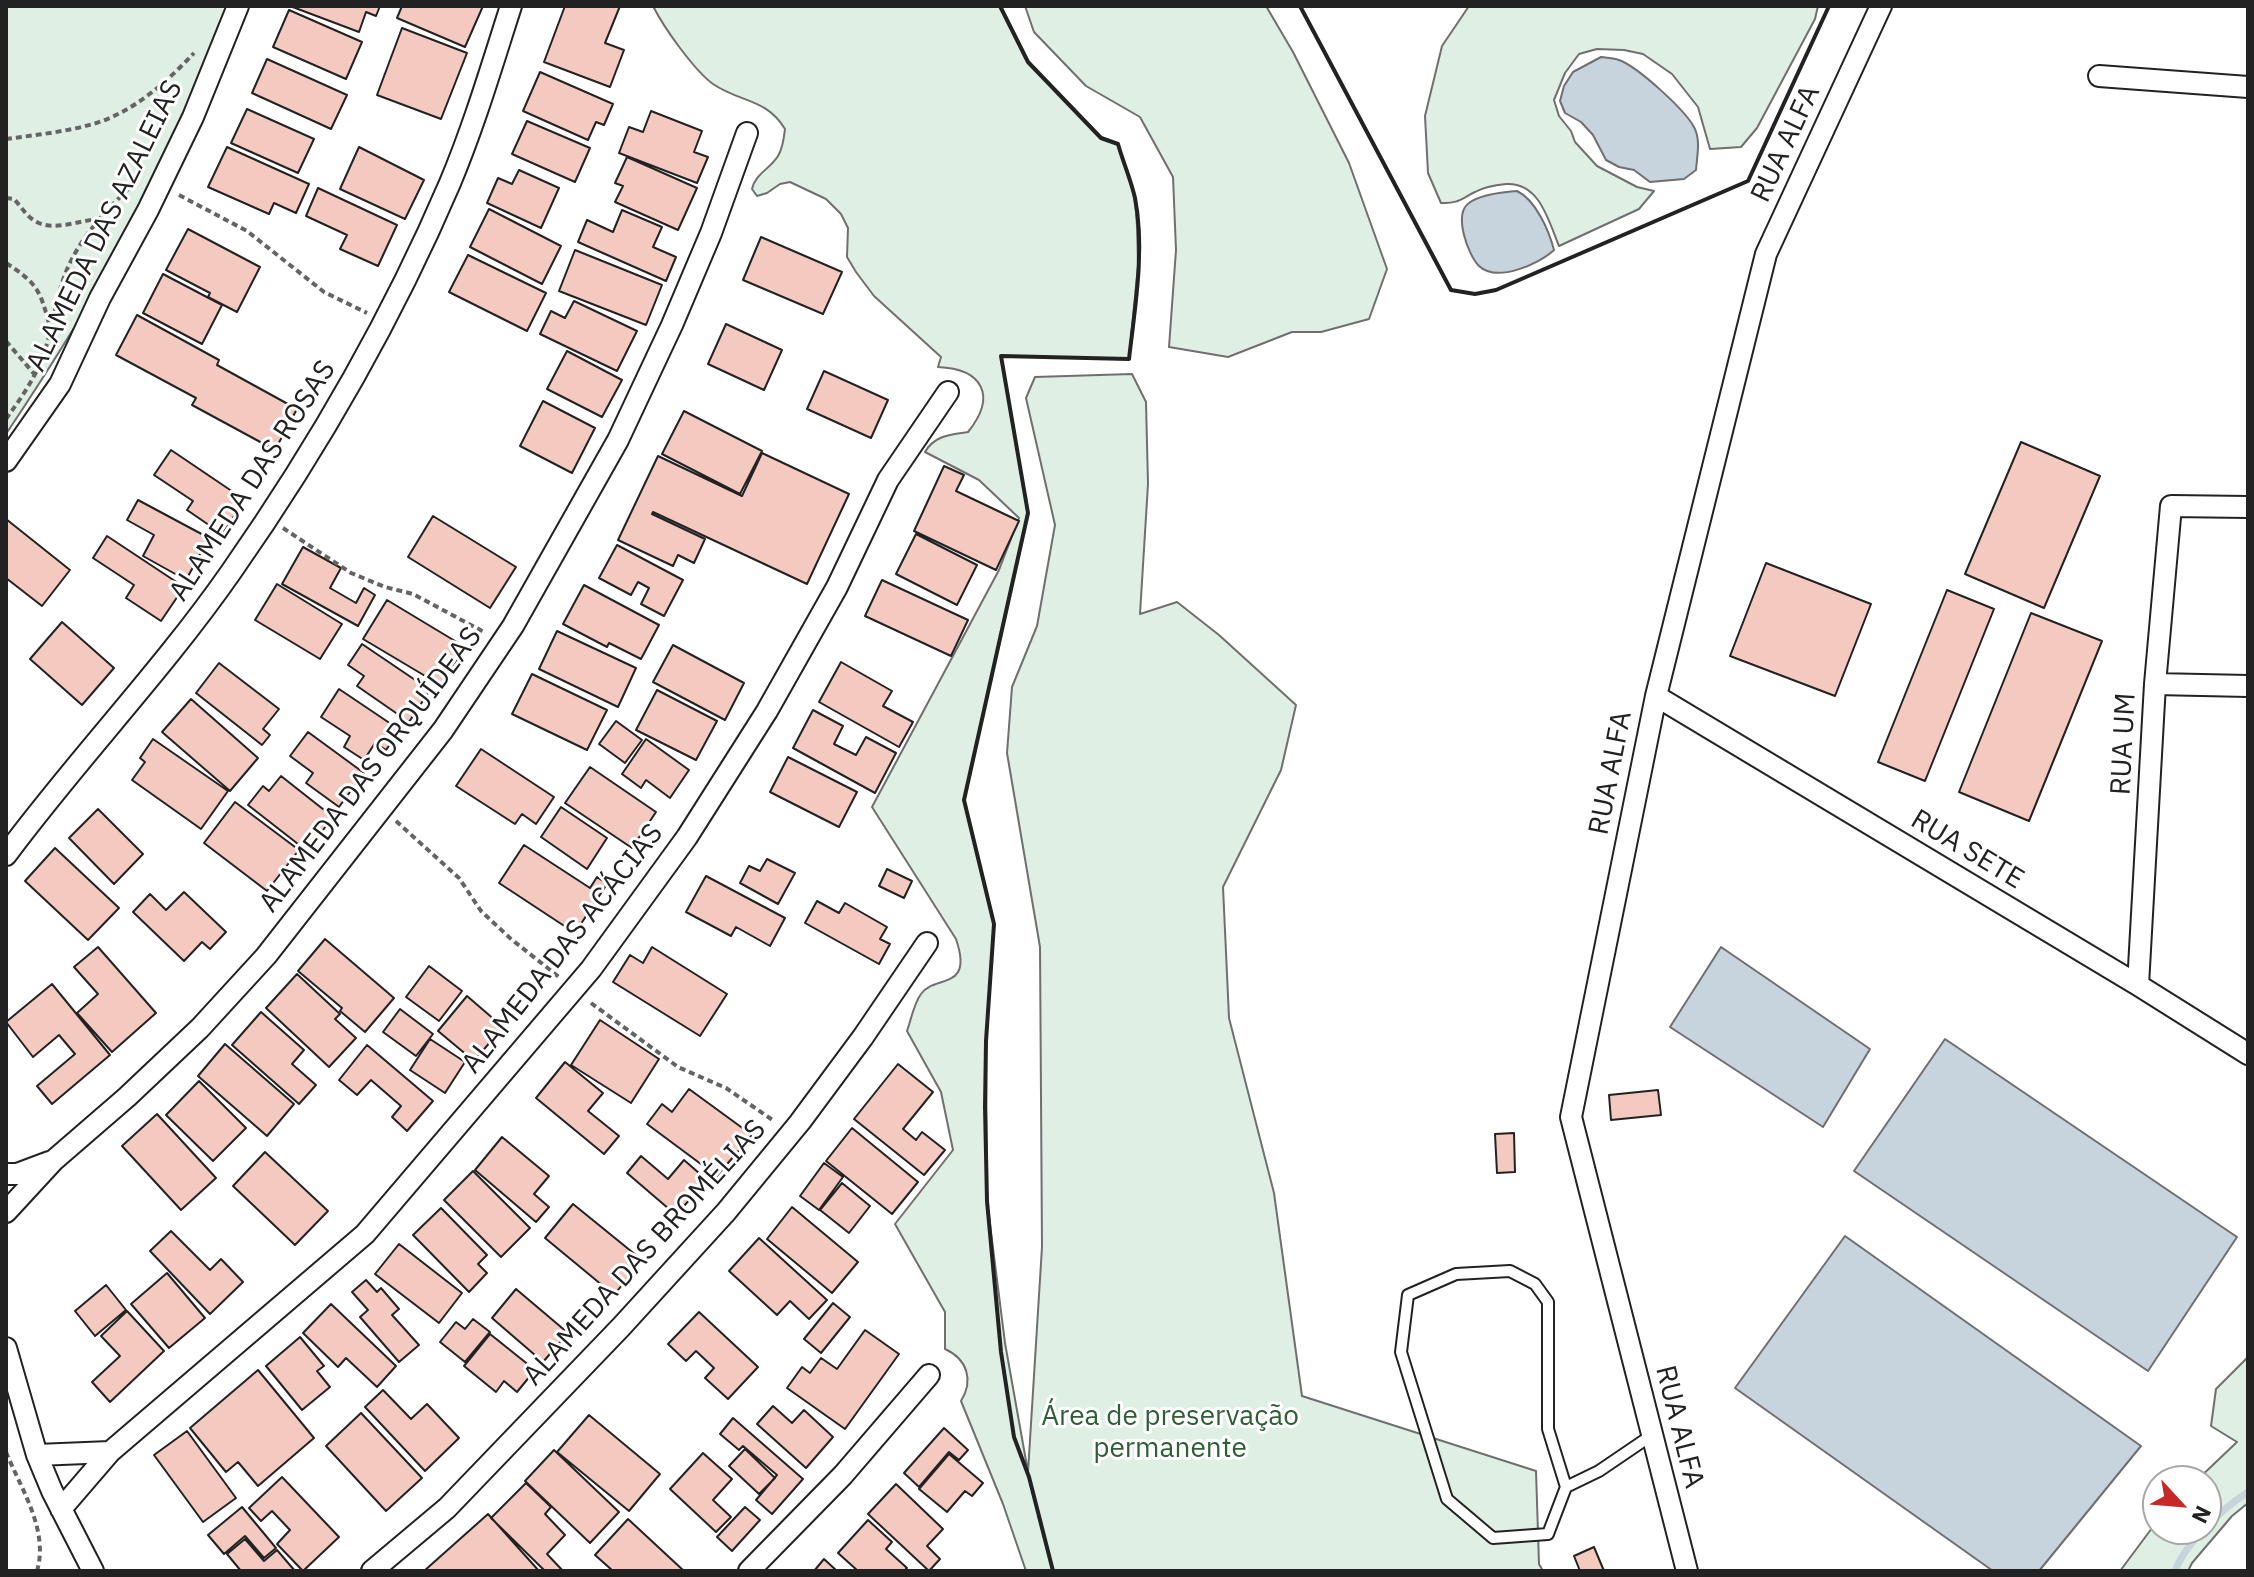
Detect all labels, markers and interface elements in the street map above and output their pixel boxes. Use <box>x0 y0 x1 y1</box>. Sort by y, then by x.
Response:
street label: ALAMEDA DAS AZALEIAS <box>20 75 190 377</box>
street label: RUA ALFA <box>1744 80 1828 208</box>
street label: ALAMEDA DAS ROSAS <box>163 355 343 607</box>
street label: ALAMEDA DAS ORQUÍDEAS <box>253 621 489 919</box>
street label: RUA UM <box>2105 692 2143 796</box>
street label: RUA ALFA <box>1583 708 1639 838</box>
street label: RUA SETE <box>1904 803 2030 897</box>
street label: ALAMEDA DAS ACÁCIAS <box>455 818 671 1080</box>
street label: ALAMEDA DAS BROMÉLIAS <box>517 1113 773 1393</box>
street label: RUA ALFA <box>1648 1362 1710 1492</box>
park label: Área de preservação permanente <box>1041 1400 1299 1466</box>
north arrow <box>2142 1465 2222 1545</box>
text: N <box>2186 1501 2219 1528</box>

